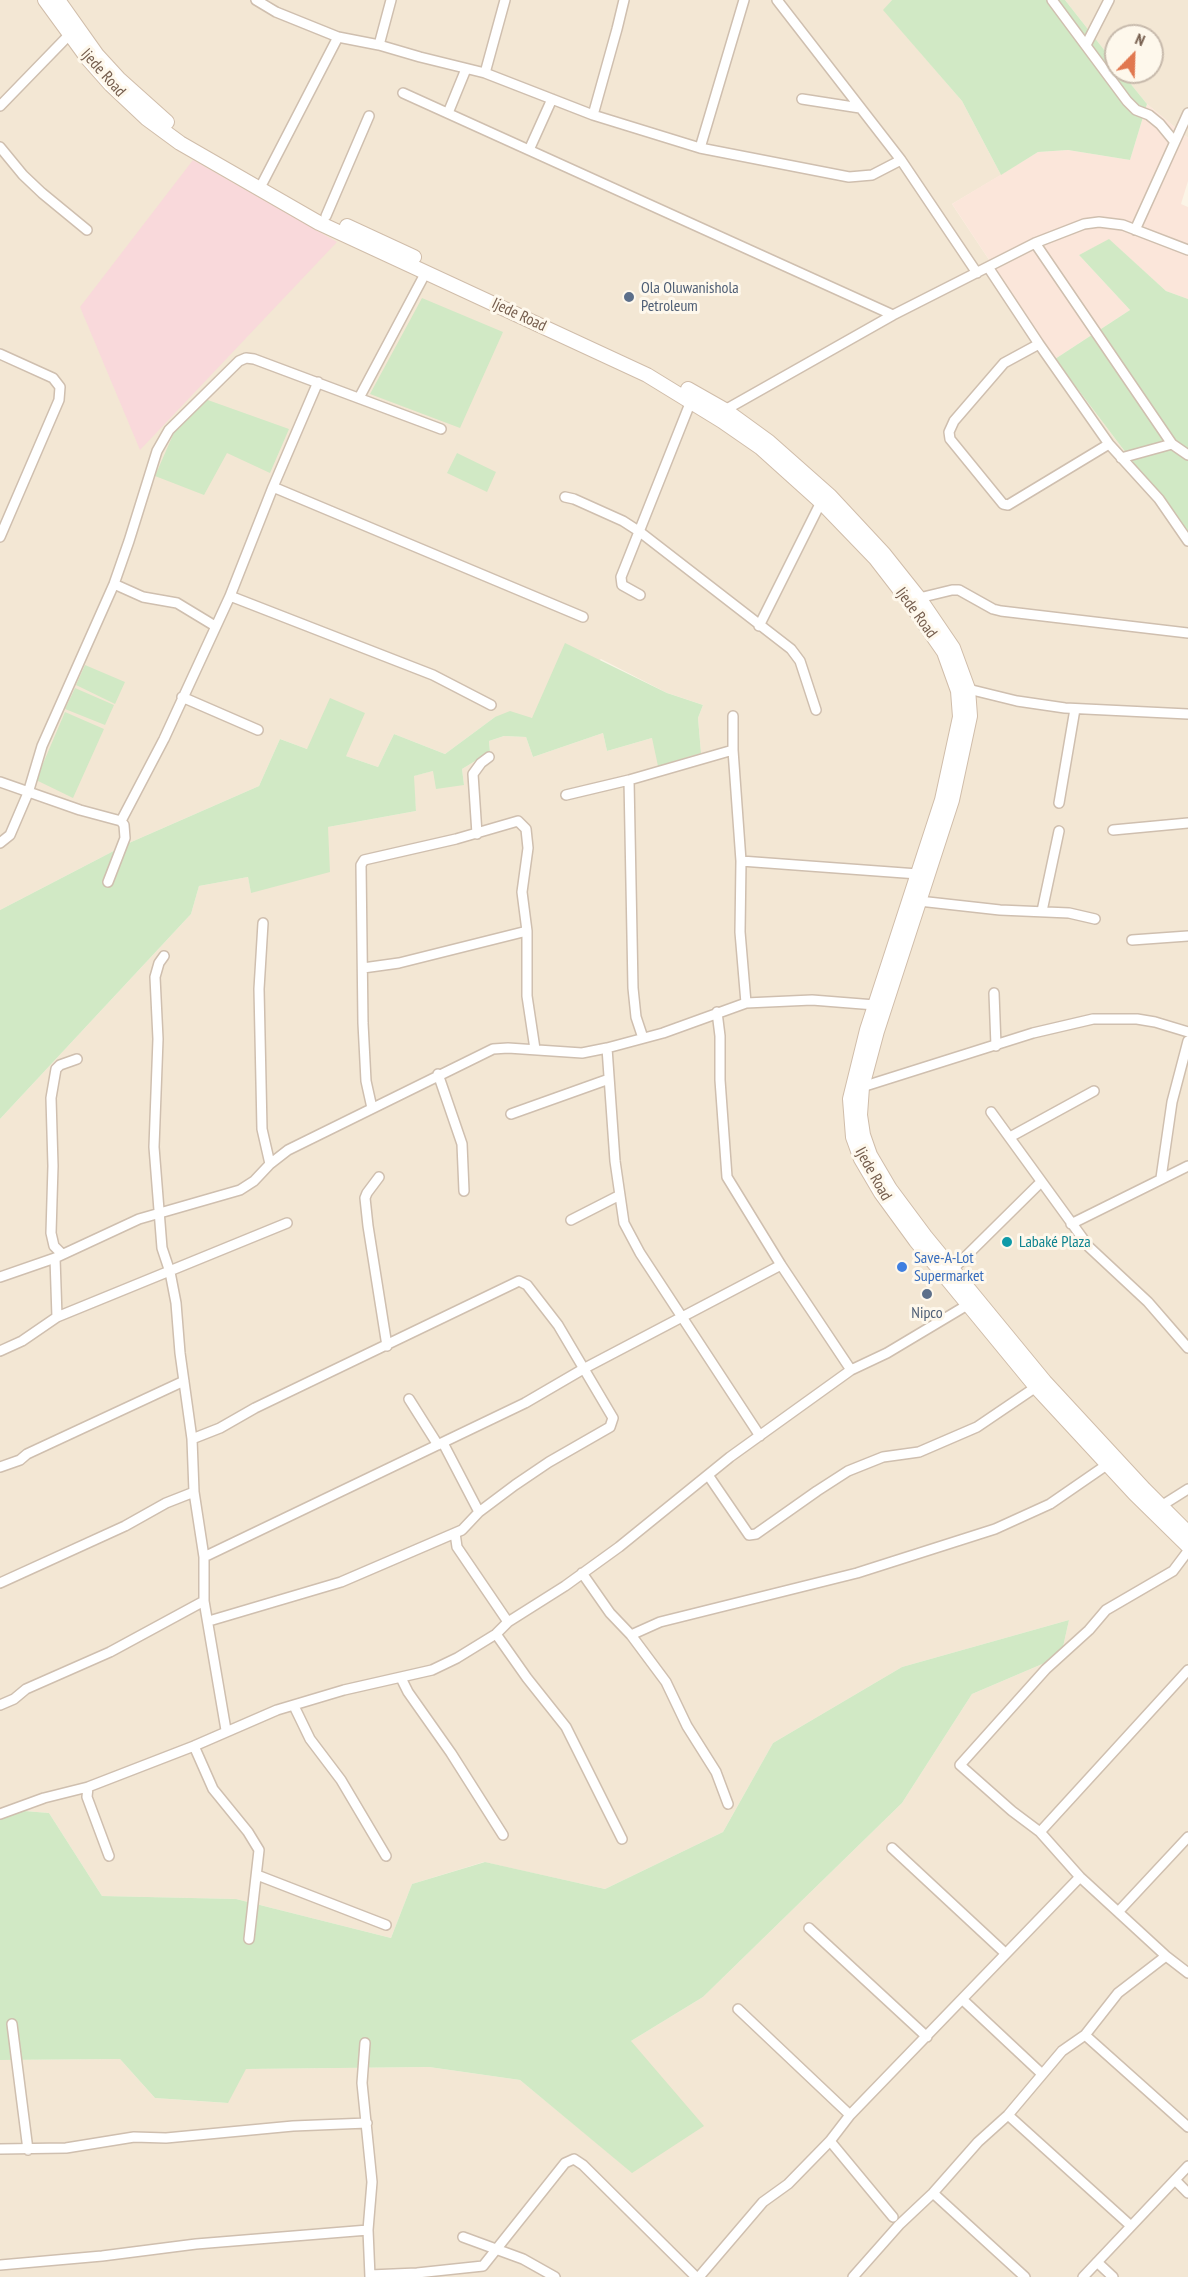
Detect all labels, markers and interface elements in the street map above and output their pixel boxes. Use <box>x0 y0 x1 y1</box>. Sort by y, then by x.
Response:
north arrow <box>1104 24 1164 84</box>
text: N <box>1132 28 1148 50</box>
street label: Ijede Road <box>76 45 130 101</box>
place label: Ola Oluwanishola Petroleum <box>641 278 739 316</box>
marker: Ola Oluwanishola Petroleum <box>622 290 636 304</box>
street label: Ijede Road <box>489 294 549 336</box>
street label: Ijede Road <box>891 584 941 642</box>
street label: Ijede Road <box>851 1144 895 1204</box>
place label: Labaké Plaza <box>1019 1232 1091 1252</box>
marker: Labaké Plaza <box>1000 1235 1014 1249</box>
place label: Save-A-Lot Supermarket <box>914 1248 984 1286</box>
marker: Save-A-Lot Supermarket <box>895 1260 909 1274</box>
marker: Nipco <box>920 1287 934 1301</box>
place label: Nipco <box>911 1303 943 1323</box>

